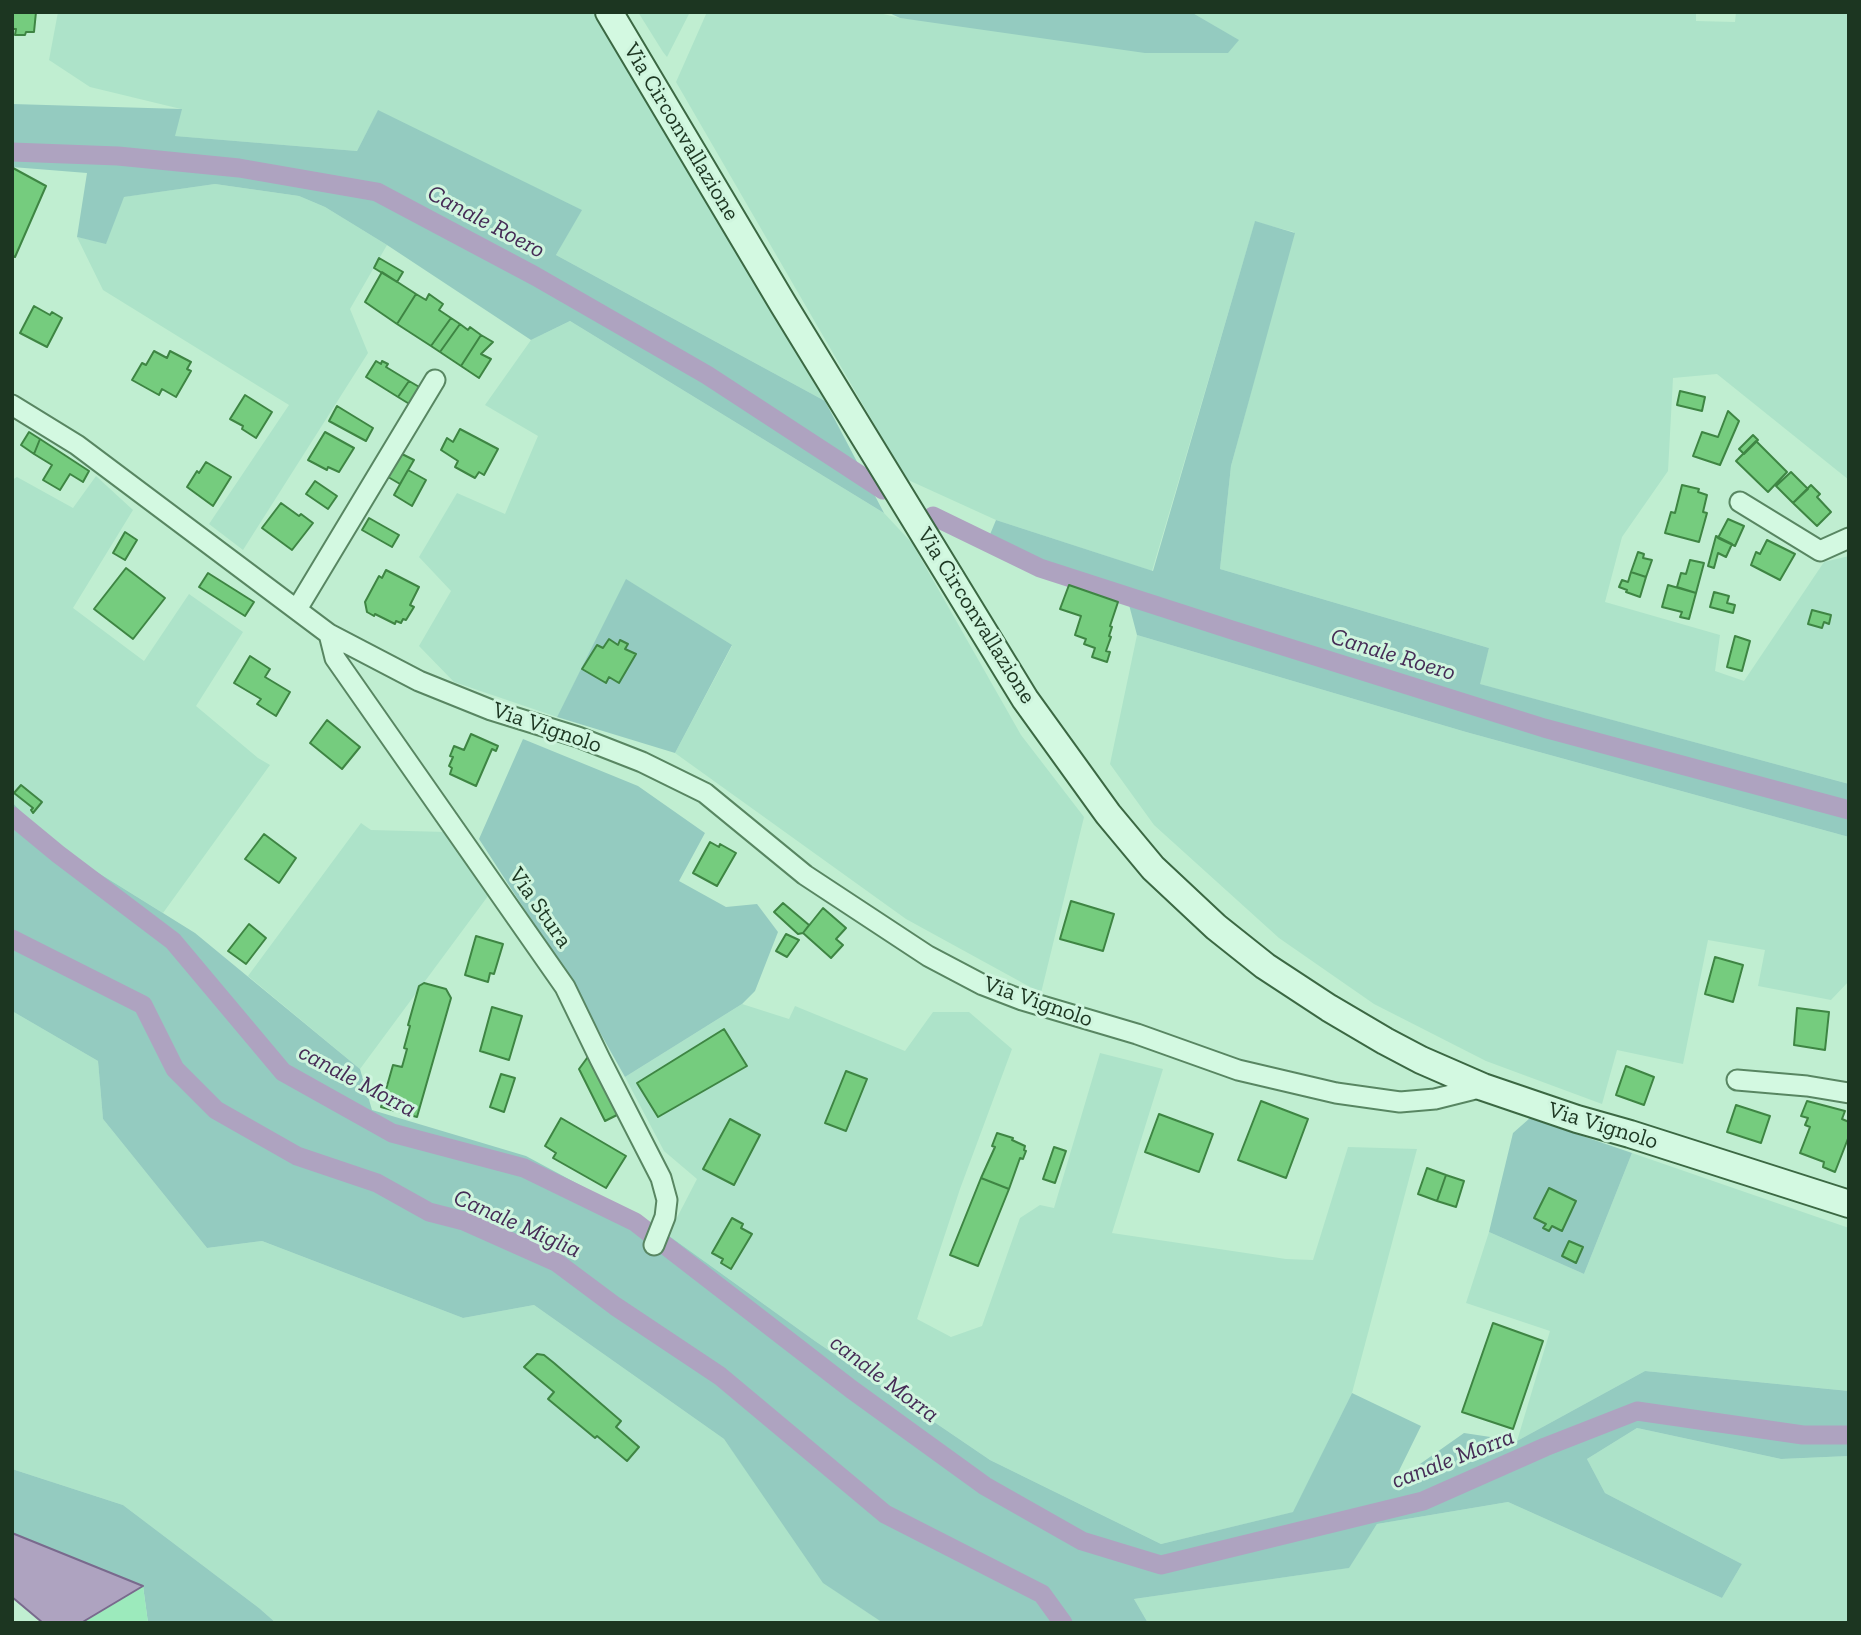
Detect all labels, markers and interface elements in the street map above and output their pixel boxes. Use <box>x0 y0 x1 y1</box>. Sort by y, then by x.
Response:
street label: Via Circonvallazione <box>617 38 745 226</box>
water label: Canale Roero <box>422 179 550 265</box>
street label: Via Circonvallazione <box>911 523 1041 709</box>
water label: Canale Roero <box>1327 622 1459 688</box>
street label: Via Vignolo <box>489 696 605 760</box>
street label: Via Stura <box>502 863 578 953</box>
street label: Via Vignolo <box>980 970 1096 1034</box>
water label: canale Morra <box>293 1038 421 1124</box>
street label: Via Vignolo <box>1545 1096 1661 1156</box>
water label: Canale Miglia <box>449 1183 585 1265</box>
water label: canale Morra <box>824 1329 944 1429</box>
water label: canale Morra <box>1388 1422 1518 1496</box>

